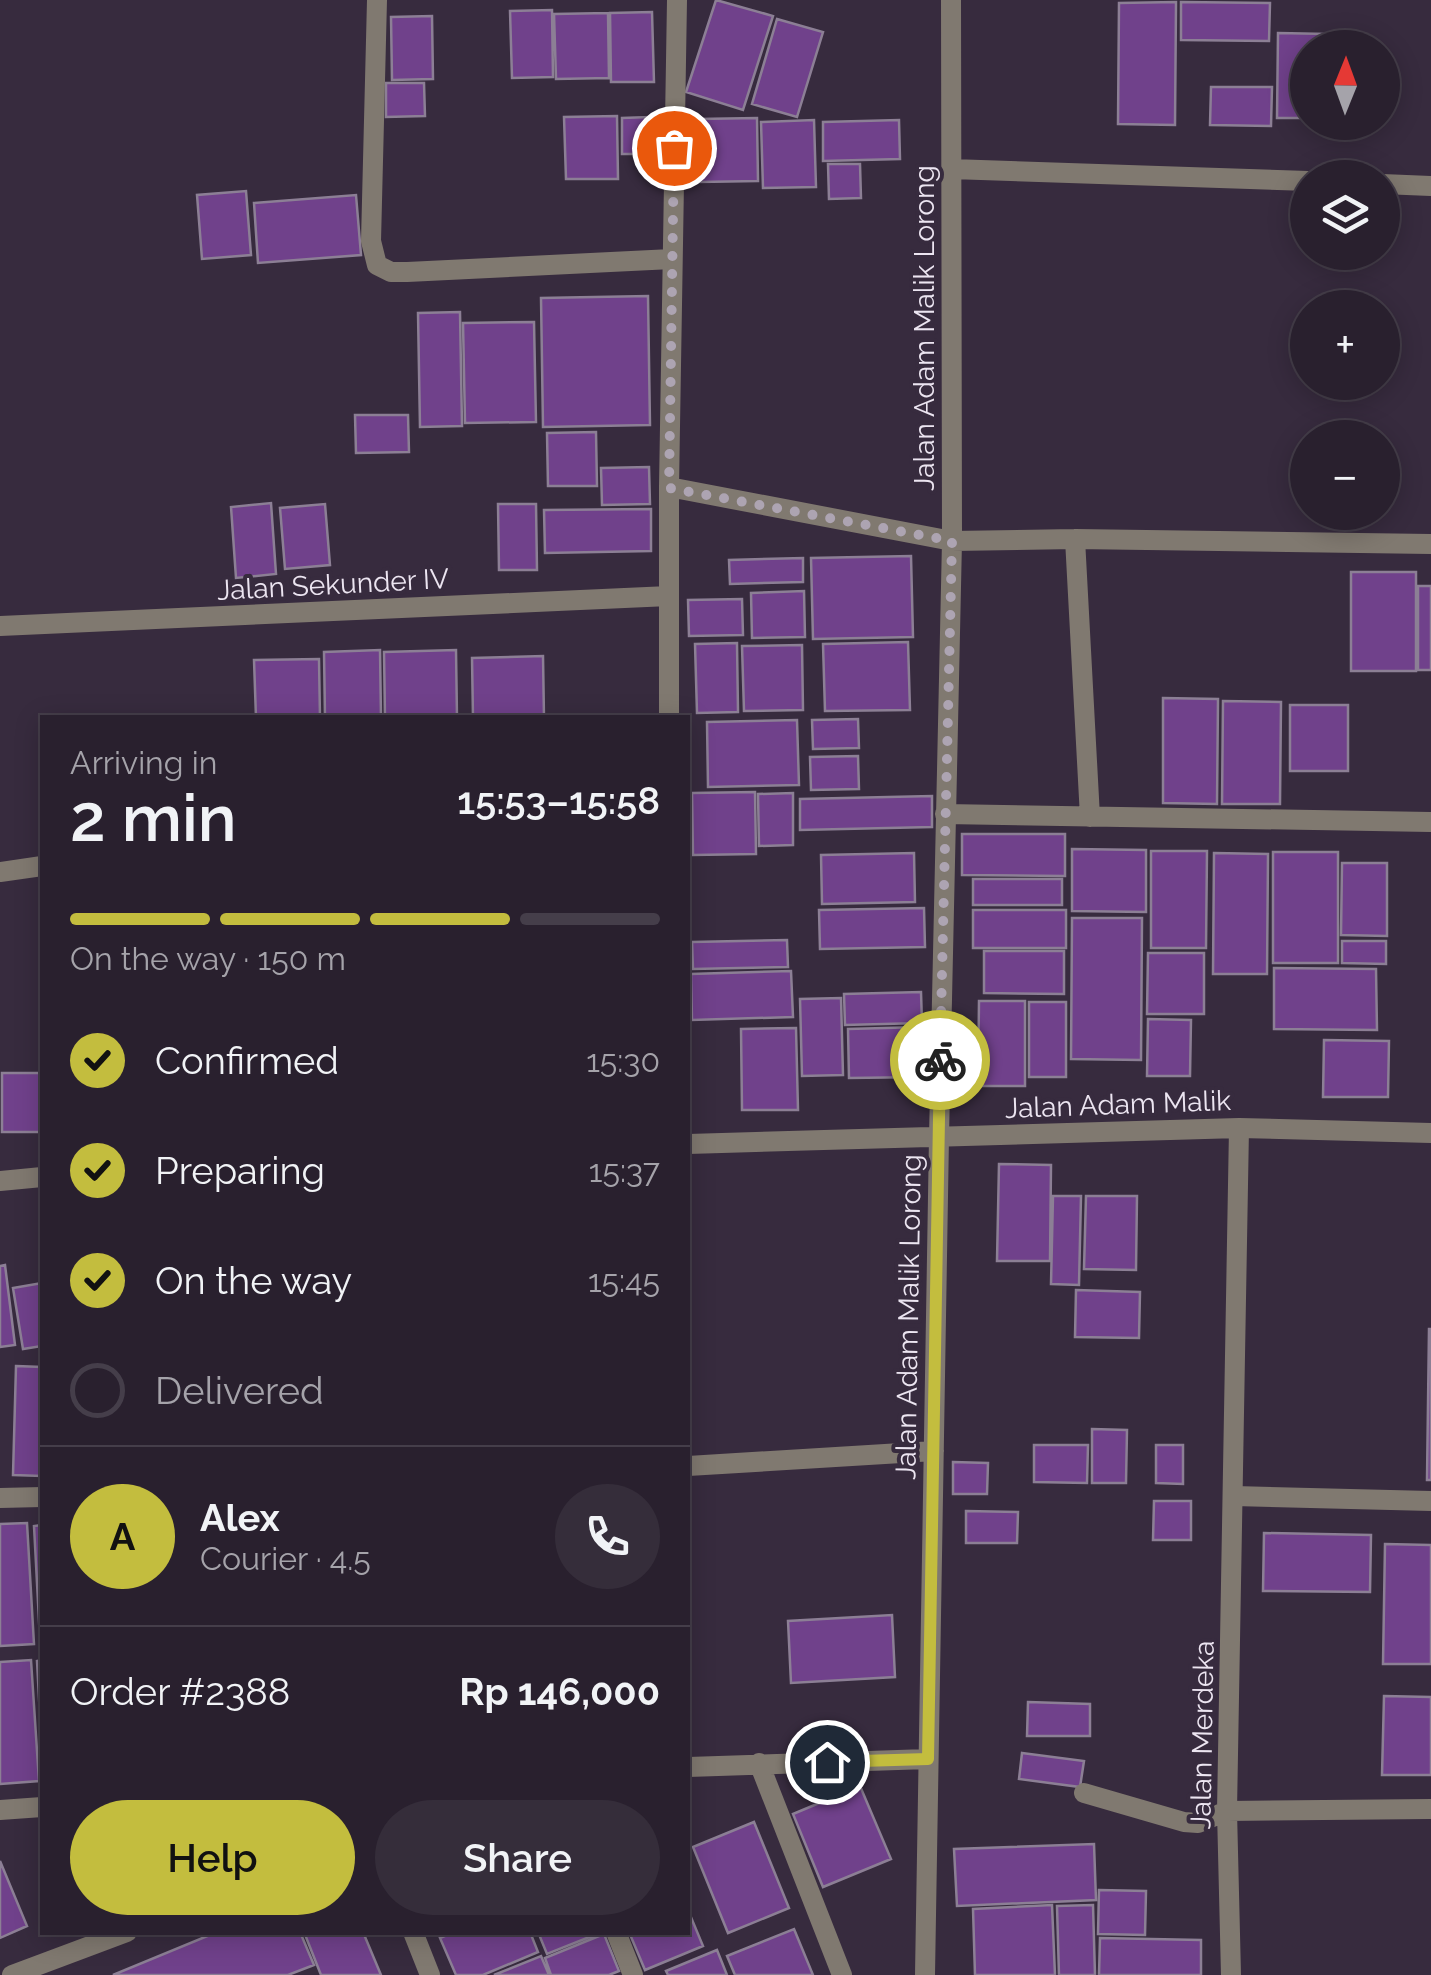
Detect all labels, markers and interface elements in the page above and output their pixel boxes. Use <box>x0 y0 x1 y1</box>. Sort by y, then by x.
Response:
north arrow <box>1290 30 1400 140</box>
map controls <box>1290 30 1400 530</box>
pin <box>632 106 717 191</box>
icon: bag <box>647 121 702 176</box>
button: layers <box>1290 160 1400 270</box>
street label: Jalan Adam Malik Lorong <box>908 165 941 491</box>
button: + <box>1290 290 1400 400</box>
button: − <box>1290 420 1400 530</box>
street label: Jalan Sekunder IV <box>216 562 450 607</box>
text: Arriving in <box>70 744 217 781</box>
text: 15:53–15:58 <box>457 778 660 823</box>
text: 2 min <box>70 780 237 856</box>
text: On the way · 150 m <box>70 940 346 977</box>
courier <box>890 1010 990 1110</box>
icon: check <box>70 1033 125 1088</box>
icon: bike <box>913 1033 968 1088</box>
text: Confirmed <box>155 1038 339 1083</box>
text: 15:30 <box>586 1042 660 1079</box>
street label: Jalan Adam Malik <box>1004 1084 1232 1125</box>
icon: check <box>70 1143 125 1198</box>
text: Preparing <box>155 1148 325 1193</box>
text: 15:37 <box>589 1152 660 1189</box>
street label: Jalan Adam Malik Lorong <box>889 1154 928 1480</box>
icon: check <box>70 1253 125 1308</box>
text: On the way <box>155 1258 352 1303</box>
text: 15:45 <box>588 1262 660 1299</box>
text: Delivered <box>155 1368 324 1413</box>
button: phone <box>555 1484 660 1589</box>
text: Alex <box>200 1495 280 1540</box>
text: A <box>110 1514 135 1559</box>
text: Courier · 4.5 <box>200 1540 371 1577</box>
street label: Jalan Merdeka <box>1184 1640 1221 1830</box>
text: Order #2388 <box>70 1669 290 1714</box>
text: Rp 146,000 <box>459 1669 660 1714</box>
pin <box>785 1720 870 1805</box>
icon: home <box>800 1735 855 1790</box>
button: Help <box>70 1800 355 1915</box>
button: Share <box>375 1800 660 1915</box>

